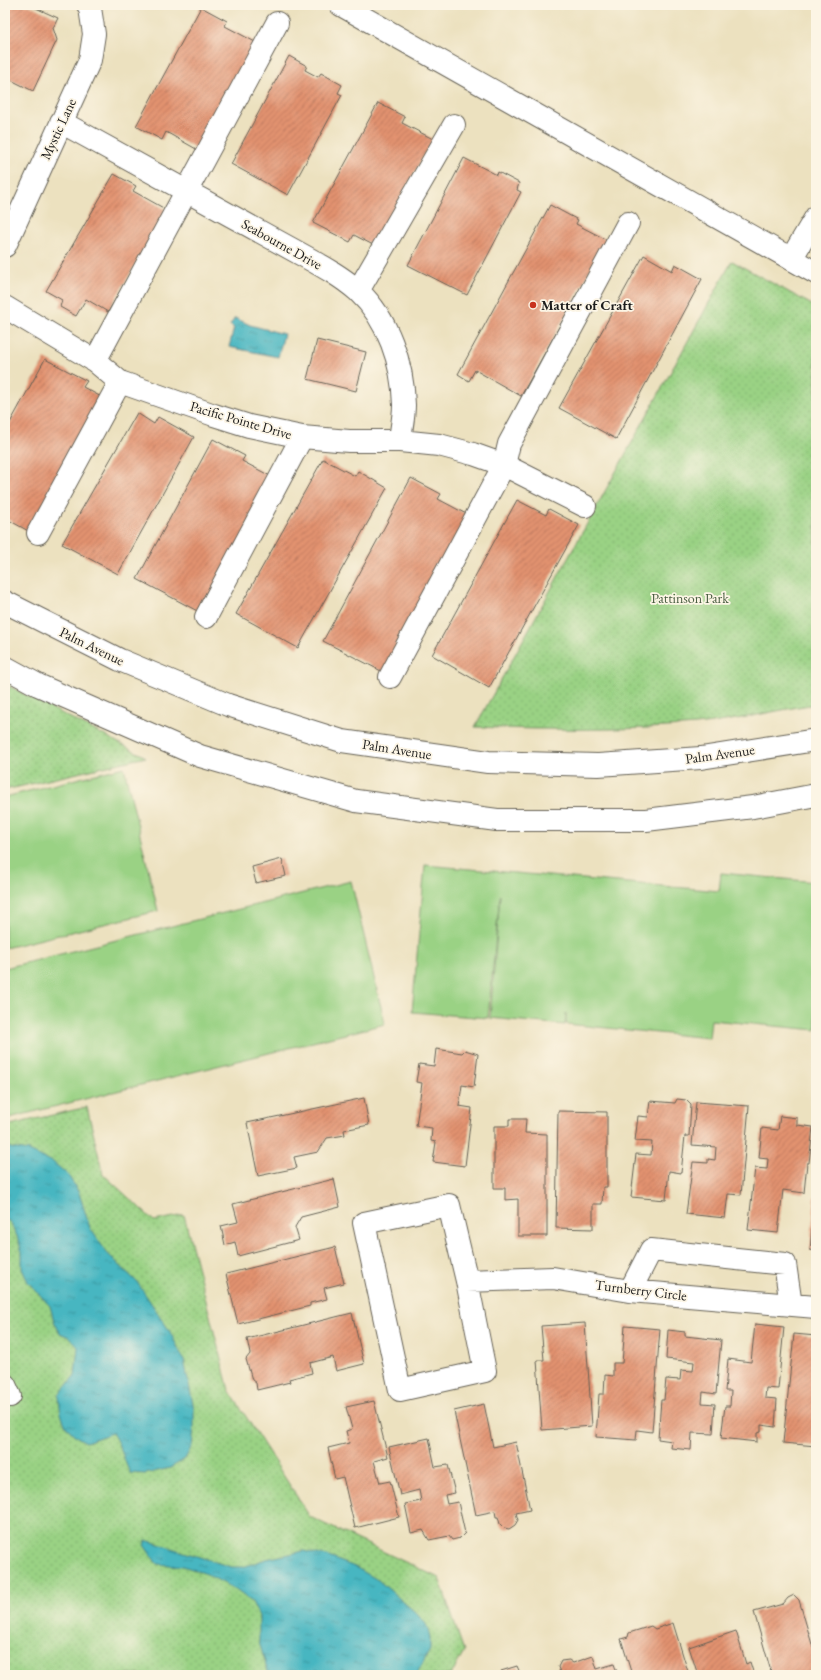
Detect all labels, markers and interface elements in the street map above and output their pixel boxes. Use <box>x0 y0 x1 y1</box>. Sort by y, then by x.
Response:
street label: Mystic Lane <box>36 95 80 163</box>
street label: Seabourne Drive <box>239 214 326 274</box>
place label: Matter of Craft <box>541 296 633 314</box>
marker: Matter of Craft <box>528 300 538 310</box>
street label: Pacific Pointe Drive <box>188 397 294 443</box>
park label: Pattinson Park <box>651 589 729 607</box>
street label: Palm Avenue <box>57 623 128 670</box>
street label: Palm Avenue <box>361 735 433 763</box>
street label: Palm Avenue <box>684 740 756 768</box>
street label: Turnberry Circle <box>594 1275 688 1305</box>

